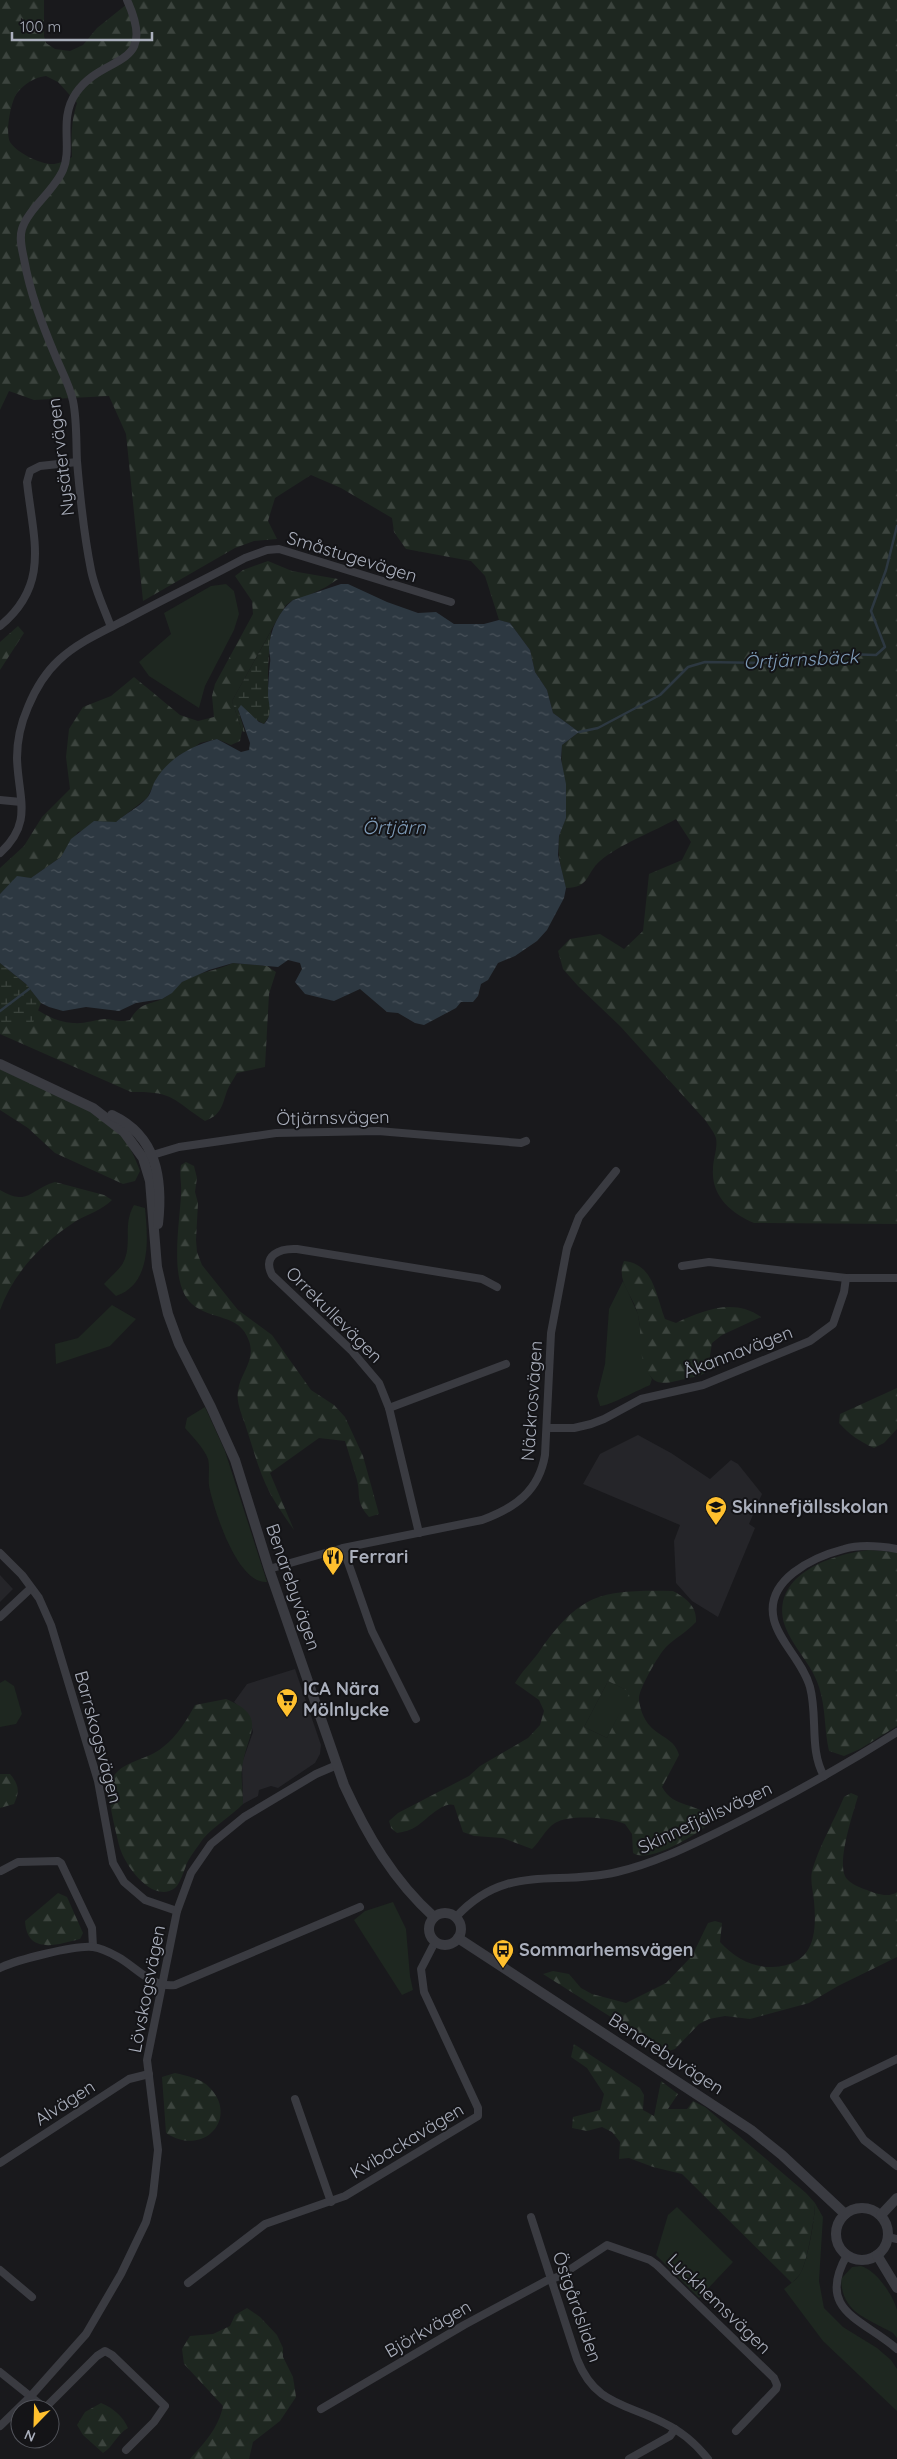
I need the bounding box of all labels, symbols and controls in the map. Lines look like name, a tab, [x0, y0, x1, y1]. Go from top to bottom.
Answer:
scale bar	[12, 10, 152, 42]
text: 100 m	[20, 17, 61, 36]
street label: Nysätervägen	[42, 397, 79, 517]
street label: Småstugevägen	[284, 526, 420, 587]
water label: Örtjärnsbäck	[743, 644, 861, 674]
water label: Örtjärn	[362, 815, 427, 839]
street label: Ötjärnsvägen	[276, 1105, 390, 1130]
street label: Orrekullevägen	[281, 1262, 387, 1368]
street label: Åkannavägen	[680, 1320, 796, 1383]
street label: Näckrosvägen	[516, 1340, 547, 1462]
school or university icon: Skinnefjällsskolan	[704, 1495, 728, 1526]
place label: Skinnefjällsskolan	[732, 1495, 888, 1518]
street label: Benarebyvägen	[261, 1520, 326, 1653]
restaurant icon: Ferrari	[321, 1545, 345, 1576]
place label: Ferrari	[349, 1545, 408, 1568]
street label: Barrskogsvägen	[70, 1668, 127, 1806]
place label: ICA Nära Mölnlycke	[303, 1677, 389, 1721]
supermarket icon: ICA Nära Mölnlycke	[275, 1687, 299, 1718]
street label: Skinnefjällsvägen	[634, 1776, 776, 1859]
street label: Lövskogsvägen	[123, 1923, 170, 2055]
bus stop icon: Sommarhemsvägen	[491, 1938, 515, 1969]
place label: Sommarhemsvägen	[519, 1938, 694, 1961]
street label: Benarebyvägen	[604, 2008, 728, 2099]
street label: Alvägen	[30, 2075, 99, 2131]
street label: Kvibackavägen	[346, 2098, 468, 2184]
street label: Östgårdsliden	[548, 2248, 607, 2365]
street label: Lyckhemsvägen	[663, 2248, 776, 2359]
street label: Björkvägen	[380, 2295, 475, 2362]
north arrow	[10, 2399, 60, 2449]
text: N	[22, 2426, 38, 2446]

